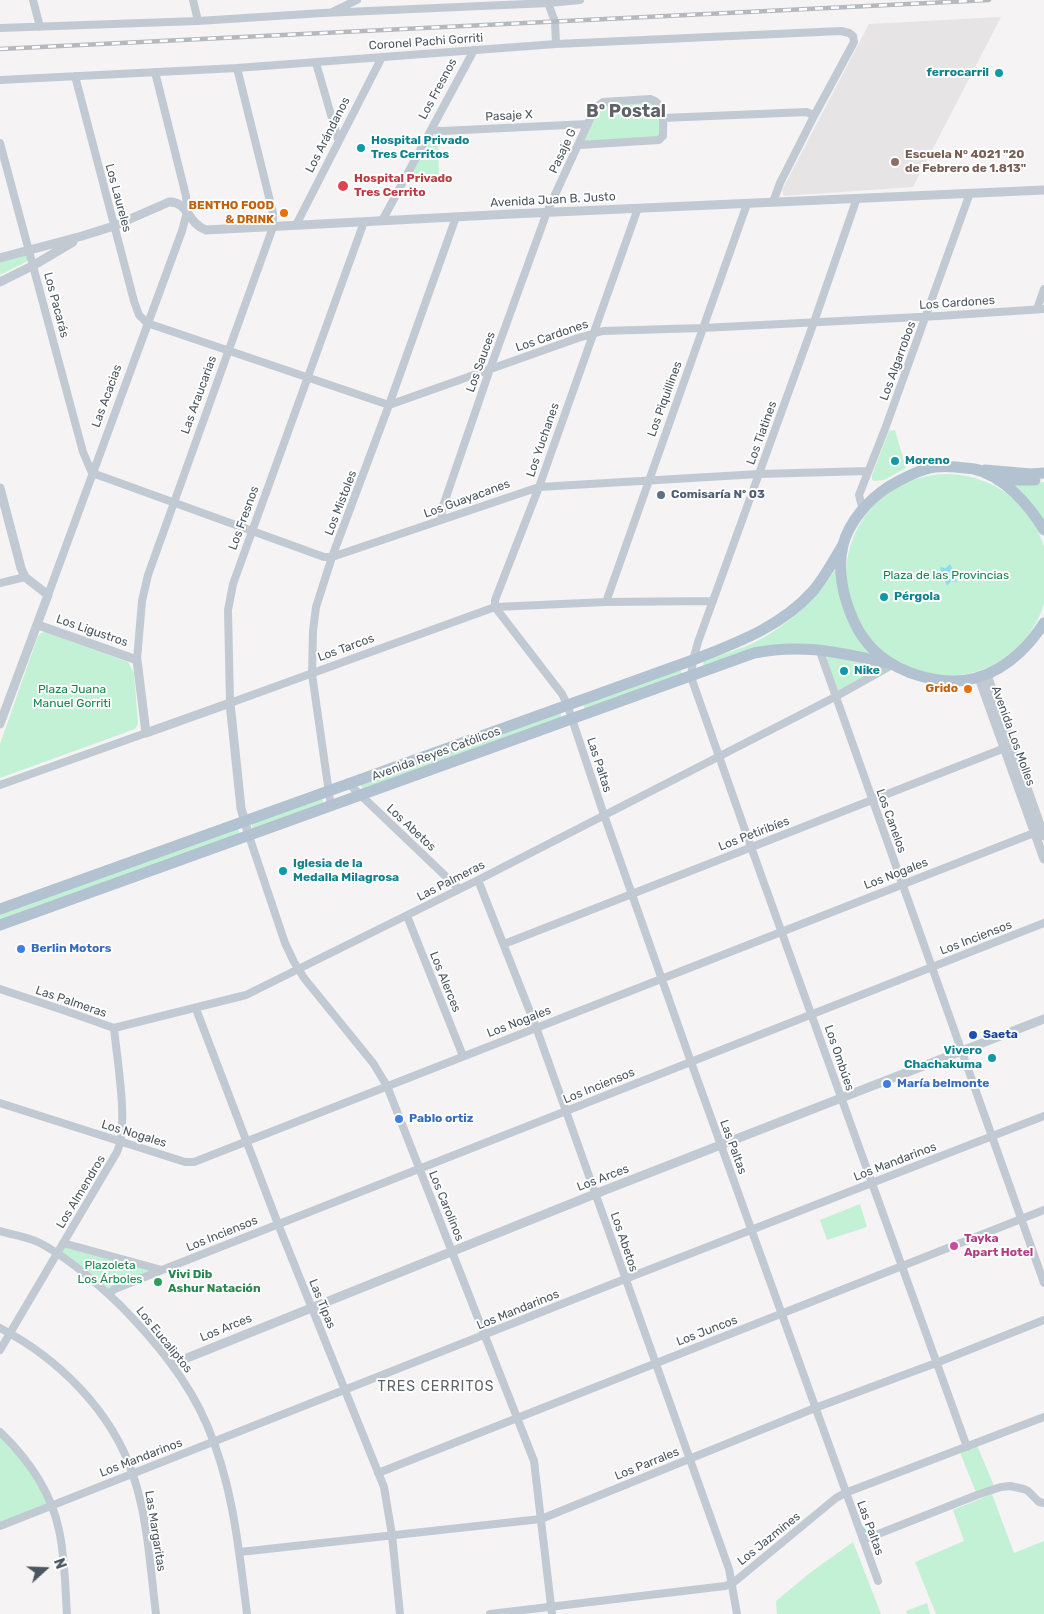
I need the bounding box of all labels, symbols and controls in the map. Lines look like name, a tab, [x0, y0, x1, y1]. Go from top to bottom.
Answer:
street label: Coronel Pachi Gorriti	[368, 31, 484, 53]
street label: Los Fresnos	[416, 56, 460, 122]
place label: ferrocarril	[927, 66, 989, 80]
marker: ferrocarril	[993, 67, 1005, 79]
street label: Los Arándanos	[303, 95, 353, 175]
district label: Bº Postal	[586, 101, 666, 123]
street label: Pasaje X	[485, 108, 533, 124]
street label: Pasaje G	[546, 126, 580, 176]
place label: Hospital Privado Tres Cerritos	[371, 134, 469, 162]
marker: Hospital Privado Tres Cerritos	[355, 142, 367, 154]
place label: Escuela N° 4021 "20 de Febrero de 1.813"	[905, 148, 1026, 176]
marker: Escuela N° 4021 "20 de Febrero de 1.813"	[889, 156, 901, 168]
street label: Los Laureles	[102, 162, 134, 234]
place label: Hospital Privado Tres Cerrito	[354, 172, 452, 200]
marker: Hospital Privado Tres Cerrito	[336, 179, 350, 193]
street label: Avenida Juan B. Justo	[490, 190, 616, 210]
place label: BENTHO FOOD & DRINK	[189, 199, 274, 227]
marker: BENTHO FOOD & DRINK	[278, 207, 290, 219]
street label: Los Pacarás	[40, 271, 72, 339]
street label: Los Cardones	[919, 293, 995, 313]
street label: Los Cardones	[514, 317, 590, 355]
street label: Los Algarrobos	[877, 319, 919, 403]
street label: Los Sauces	[463, 330, 499, 394]
street label: Las Araucarias	[178, 354, 220, 436]
street label: Los Piquillines	[645, 359, 685, 439]
street label: Las Acacias	[89, 363, 125, 429]
street label: Los Tiatines	[744, 399, 780, 467]
street label: Los Yuchanes	[524, 401, 562, 479]
place label: Moreno	[905, 454, 950, 468]
marker: Moreno	[889, 455, 901, 467]
street label: Los Mistoles	[322, 468, 360, 538]
street label: Los Guayacanes	[422, 477, 512, 521]
street label: Los Fresnos	[226, 484, 262, 552]
place label: Comisaría Nº 03	[671, 488, 765, 502]
marker: Comisaría Nº 03	[655, 489, 667, 501]
park label: Plaza de las Provincias	[883, 569, 1009, 583]
place label: Pérgola	[894, 590, 940, 604]
marker: Pérgola	[878, 591, 890, 603]
street label: Los Ligustros	[54, 612, 130, 650]
street label: Los Tarcos	[316, 631, 376, 665]
place label: Nike	[854, 664, 880, 678]
marker: Nike	[838, 665, 850, 677]
place label: Grido	[926, 682, 958, 696]
park label: Plaza Juana Manuel Gorriti	[33, 683, 111, 711]
marker: Grido	[962, 683, 974, 695]
street label: Avenida Los Molles	[988, 684, 1038, 788]
street label: Avenida Reyes Católicos	[370, 724, 502, 784]
street label: Las Paltas	[583, 736, 615, 794]
street label: Los Canelos	[873, 787, 909, 855]
street label: Los Abetos	[383, 802, 439, 854]
street label: Los Petiribíes	[716, 814, 792, 854]
street label: Los Nogales	[862, 855, 930, 893]
place label: Iglesia de la Medalla Milagrosa	[293, 857, 399, 885]
street label: Las Palmeras	[415, 858, 487, 904]
marker: Iglesia de la Medalla Milagrosa	[277, 865, 289, 877]
street label: Los Inciensos	[938, 918, 1014, 958]
place label: Berlin Motors	[31, 942, 111, 956]
marker: Berlin Motors	[15, 943, 27, 955]
street label: Los Alerces	[426, 950, 464, 1014]
street label: Las Palmeras	[34, 983, 108, 1021]
street label: Los Nogales	[485, 1003, 553, 1041]
street label: Los Ombúes	[821, 1023, 857, 1093]
place label: Saeta	[983, 1028, 1018, 1042]
marker: Saeta	[967, 1029, 979, 1041]
place label: Vivero Chachakuma	[904, 1044, 982, 1072]
marker: Vivero Chachakuma	[986, 1052, 998, 1064]
street label: Los Inciensos	[561, 1065, 637, 1107]
place label: María belmonte	[897, 1077, 989, 1091]
marker: María belmonte	[881, 1078, 893, 1090]
place label: Pablo ortiz	[409, 1112, 473, 1126]
marker: Pablo ortiz	[393, 1113, 405, 1125]
street label: Los Nogales	[100, 1117, 168, 1151]
street label: Las Paltas	[716, 1118, 750, 1176]
street label: Los Mandarinos	[852, 1140, 938, 1184]
street label: Los Almendros	[54, 1153, 108, 1231]
street label: Los Arces	[575, 1162, 631, 1194]
street label: Los Carolinos	[425, 1169, 467, 1243]
street label: Los Abetos	[607, 1210, 641, 1274]
street label: Los Inciensos	[184, 1213, 260, 1255]
place label: Tayka Apart Hotel	[964, 1232, 1033, 1260]
marker: Tayka Apart Hotel	[948, 1240, 960, 1252]
park label: Plazoleta Los Árboles	[78, 1259, 142, 1287]
place label: Vivi Dib Ashur Natación	[168, 1268, 261, 1296]
marker: Vivi Dib Ashur Natación	[152, 1276, 164, 1288]
street label: Las Tipas	[306, 1277, 338, 1331]
street label: Los Mandarinos	[475, 1287, 561, 1333]
street label: Los Eucaliptos	[133, 1304, 195, 1376]
street label: Los Arces	[198, 1311, 254, 1345]
street label: Los Juncos	[674, 1313, 740, 1349]
district label: TRES CERRITOS	[376, 1379, 496, 1395]
street label: Los Mandarinos	[98, 1436, 184, 1480]
street label: Los Parrales	[613, 1445, 681, 1483]
street label: Las Margaritas	[141, 1490, 169, 1572]
street label: Las Paltas	[853, 1499, 887, 1557]
street label: Los Jazmines	[735, 1509, 803, 1569]
north arrow	[20, 1544, 70, 1594]
text: N	[50, 1556, 69, 1571]

